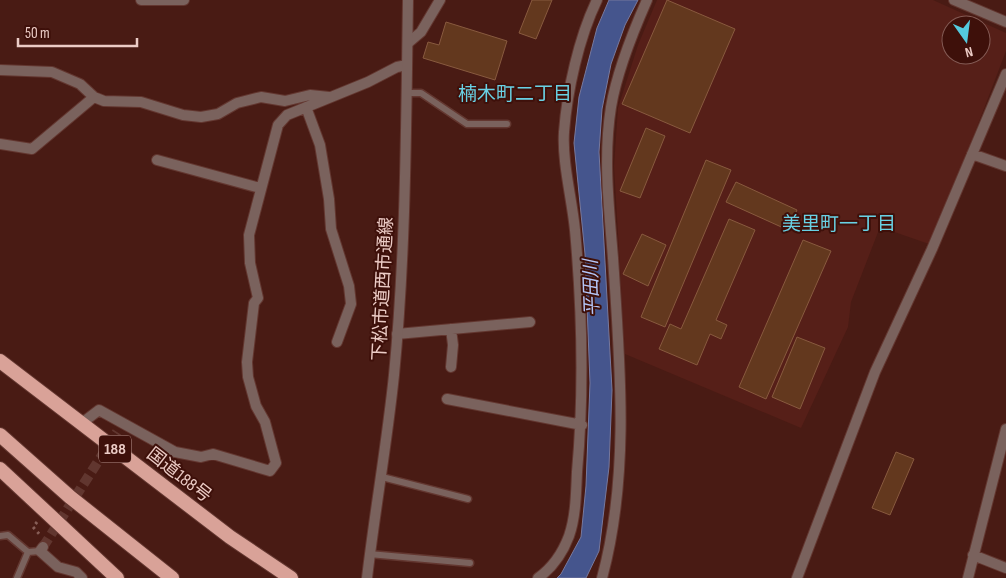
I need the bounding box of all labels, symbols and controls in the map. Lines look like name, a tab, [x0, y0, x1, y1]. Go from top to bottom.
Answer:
scale bar	[18, 15, 136, 47]
north arrow	[941, 15, 991, 65]
text: 50 m	[25, 24, 50, 43]
text: N	[963, 43, 975, 61]
district label: 楠木町二丁目	[458, 83, 572, 106]
district label: 美里町一丁目	[782, 213, 896, 236]
street label: 下松市道西市通線	[369, 217, 397, 361]
water label: 平田川	[579, 257, 604, 317]
road number: 188	[99, 436, 131, 462]
street label: 国道188号	[143, 443, 215, 507]

